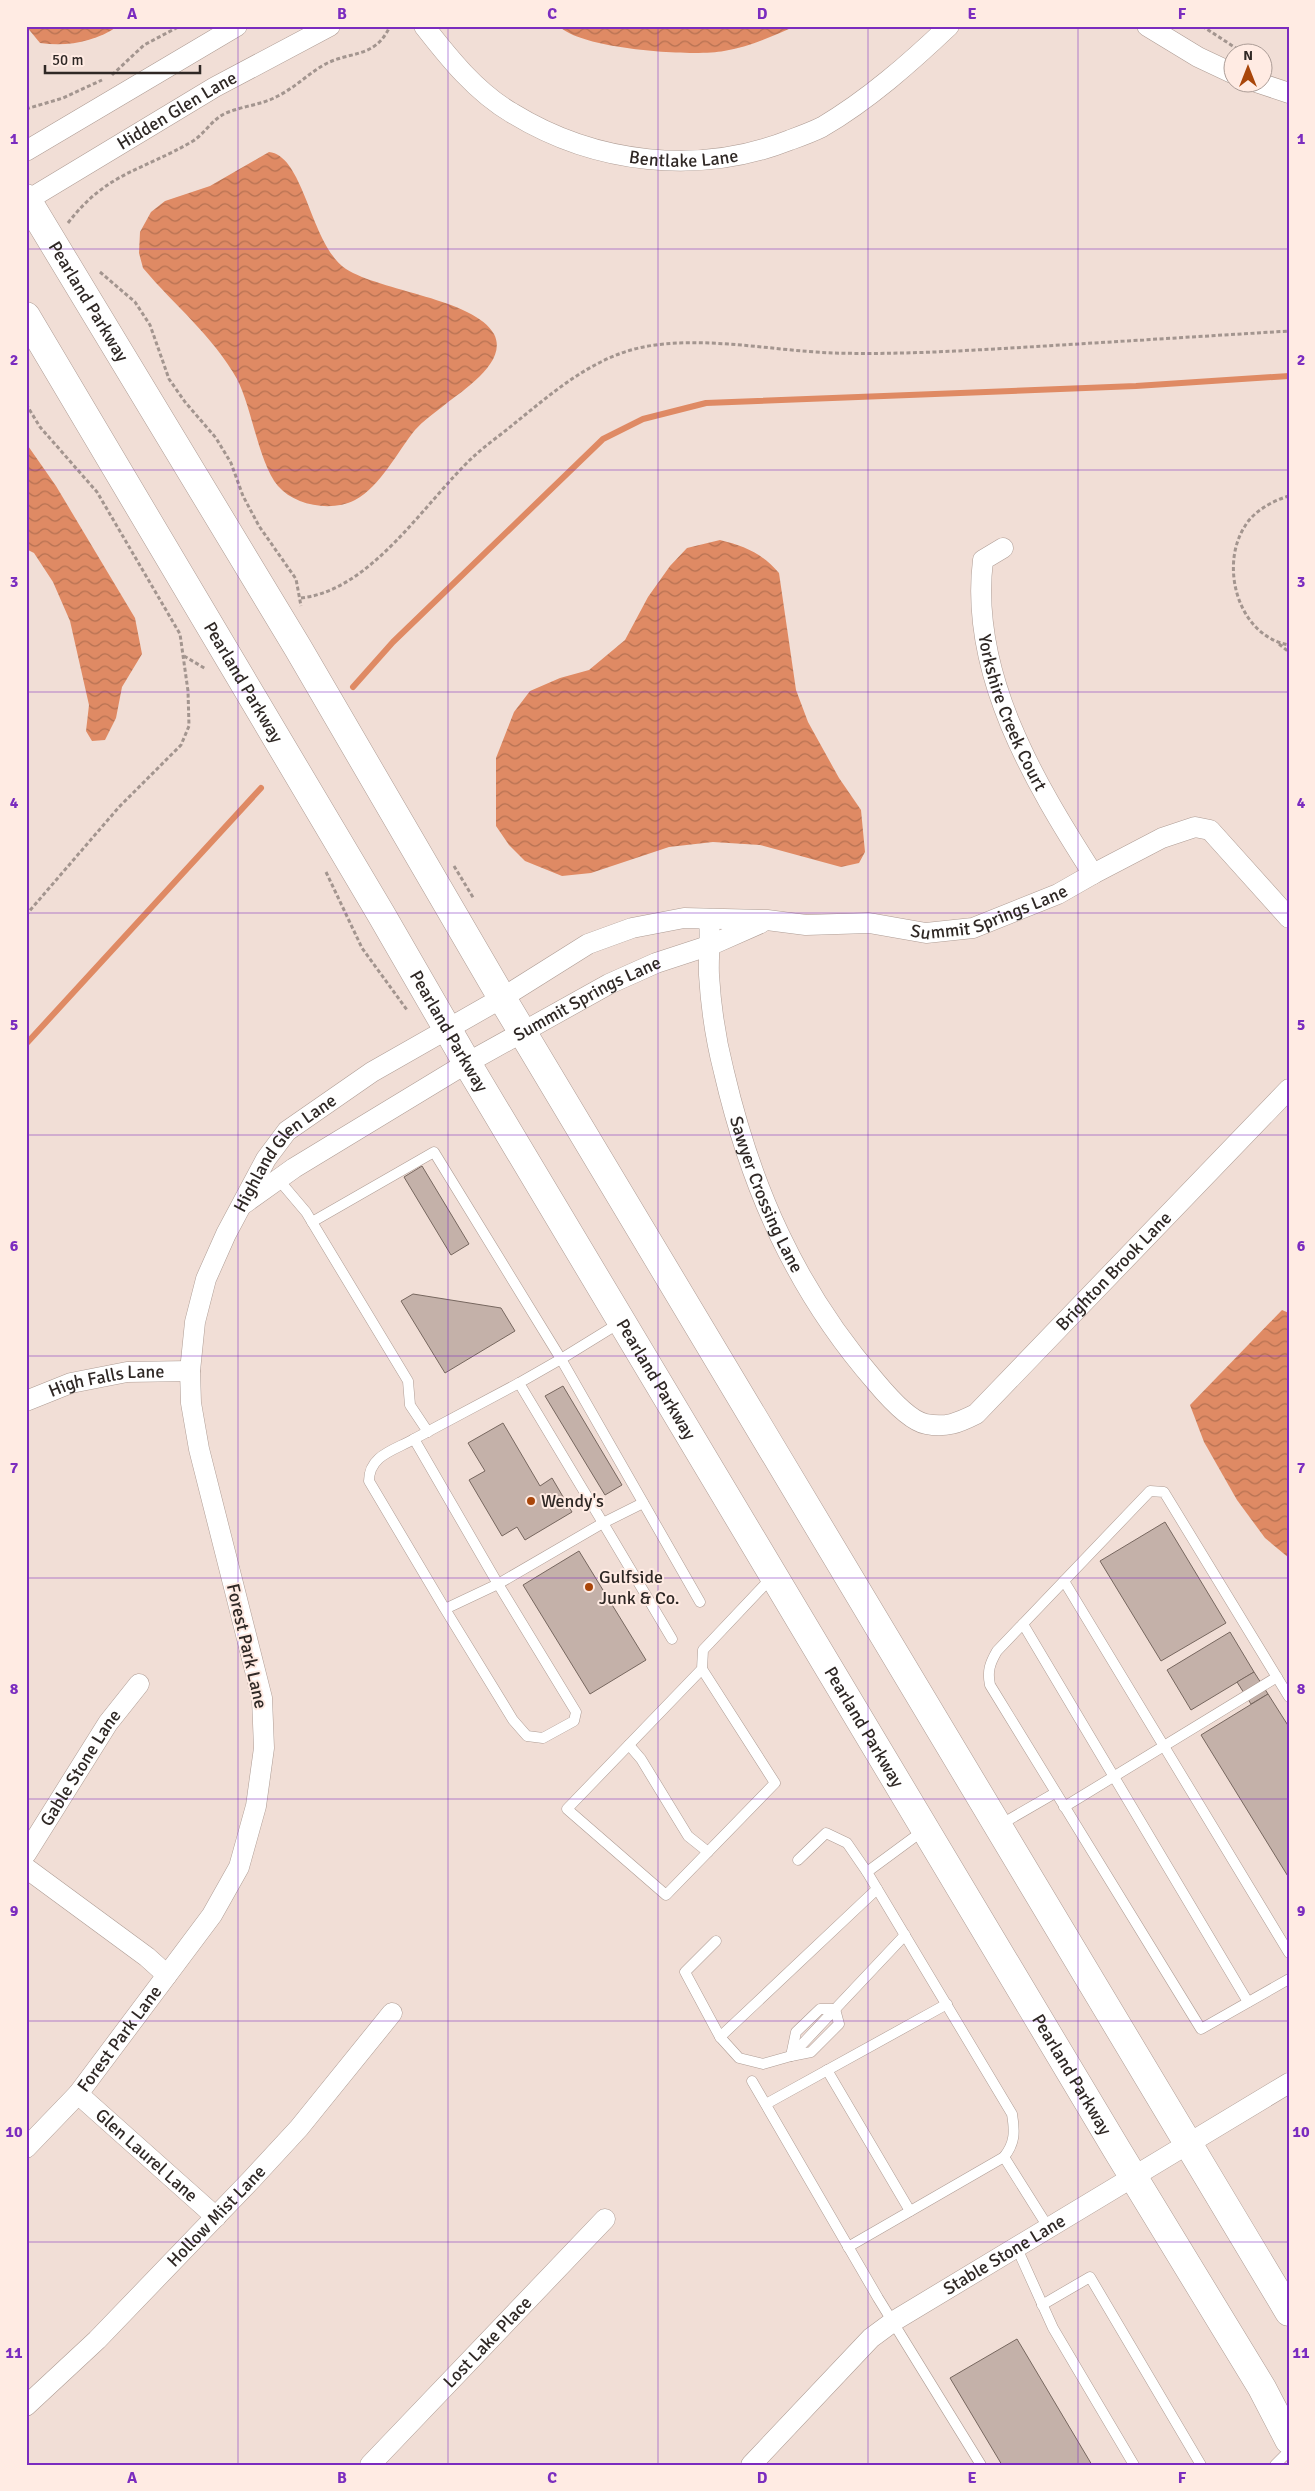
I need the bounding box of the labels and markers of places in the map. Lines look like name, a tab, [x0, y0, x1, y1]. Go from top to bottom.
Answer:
place label: Wendy's	[541, 1490, 604, 1512]
marker: Wendy's	[525, 1495, 537, 1507]
place label: Gulfside Junk & Co.	[599, 1566, 680, 1609]
marker: Gulfside Junk & Co.	[583, 1581, 595, 1593]

